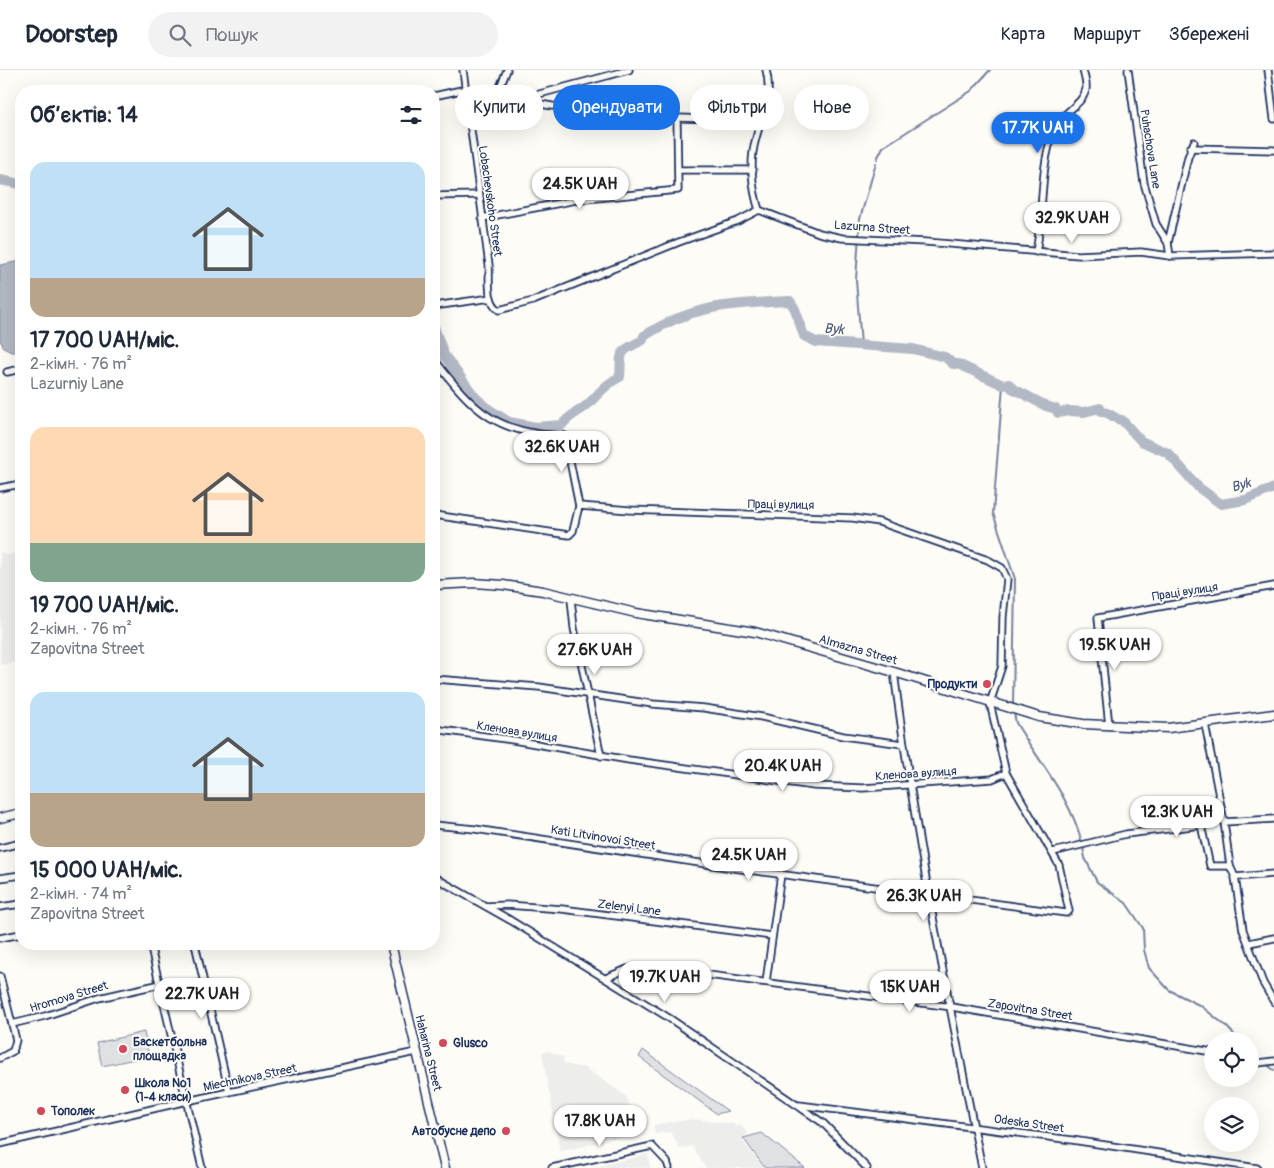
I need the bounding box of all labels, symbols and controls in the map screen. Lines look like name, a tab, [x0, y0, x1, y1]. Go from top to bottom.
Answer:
search box	[148, 12, 498, 57]
text: Doorstep	[25, 20, 118, 49]
icon: search	[166, 21, 194, 49]
text: Пошук	[206, 23, 259, 47]
text: Карта	[1001, 23, 1045, 46]
text: Маршрут	[1073, 23, 1141, 46]
text: Збережені	[1169, 23, 1249, 46]
chip: Купити	[455, 85, 543, 130]
chip: Орендувати	[553, 85, 680, 130]
chip: Фільтри	[690, 85, 784, 130]
chip: Нове	[794, 85, 869, 130]
icon: filters	[397, 101, 425, 129]
text: Об’єктів: 14	[30, 102, 138, 129]
street label: Puhachova Lane	[1136, 108, 1164, 190]
pin: 17.7K UAH	[981, 112, 1095, 154]
text: 17.7K UAH	[1003, 118, 1073, 138]
street label: Lobachevskoho Street	[475, 145, 505, 258]
pin: 24.5K UAH	[523, 168, 637, 210]
text: 24.5K UAH	[543, 174, 617, 194]
icon: home	[183, 194, 273, 284]
pin: 32.9K UAH	[1015, 202, 1129, 244]
text: 32.9K UAH	[1035, 208, 1109, 228]
street label: Lazurna Street	[833, 218, 911, 238]
water label: Byk	[824, 320, 846, 338]
text: 17 700 UAH/міс.	[30, 327, 179, 354]
text: 2-кімн. · 76 m²	[30, 354, 132, 374]
text: Lazurniy Lane	[30, 374, 124, 394]
pin: 32.6K UAH	[505, 430, 619, 473]
text: 32.6K UAH	[525, 437, 599, 457]
icon: home	[183, 459, 273, 549]
water label: Byk	[1229, 474, 1254, 496]
street label: Праці вулиця	[748, 497, 815, 513]
street label: Праці вулиця	[1151, 579, 1219, 605]
text: 19 700 UAH/міс.	[30, 592, 179, 619]
text: 2-кімн. · 76 m²	[30, 619, 132, 639]
pin: 19.5K UAH	[1058, 628, 1172, 671]
street label: Almazna Street	[817, 632, 899, 668]
pin: 27.6K UAH	[538, 634, 652, 676]
text: 19.5K UAH	[1080, 635, 1150, 655]
text: Zapovitna Street	[30, 639, 144, 659]
text: 27.6K UAH	[558, 640, 632, 660]
place label: Продукти	[928, 677, 978, 692]
marker: Продукти	[981, 678, 993, 690]
street label: Кленова вулиця	[476, 718, 559, 746]
icon: home	[183, 724, 273, 814]
pin: 20.4K UAH	[726, 750, 840, 792]
text: 20.4K UAH	[745, 756, 821, 776]
street label: Кленова вулиця	[875, 764, 958, 784]
pin: 12.3K UAH	[1120, 796, 1234, 838]
text: 12.3K UAH	[1141, 802, 1213, 822]
street label: Kati Litvinovoi Street	[550, 822, 657, 854]
pin: 24.5K UAH	[692, 838, 806, 881]
text: 24.5K UAH	[712, 845, 786, 865]
text: 15 000 UAH/міс.	[30, 857, 183, 884]
pin: 26.3K UAH	[867, 880, 981, 922]
text: 2-кімн. · 74 m²	[30, 884, 132, 904]
text: 26.3K UAH	[887, 886, 961, 906]
street label: Zelenyi Lane	[596, 897, 662, 919]
text: Zapovitna Street	[30, 904, 144, 924]
pin: 19.7K UAH	[608, 960, 722, 1003]
text: 19.7K UAH	[630, 967, 700, 987]
pin: 15K UAH	[864, 970, 956, 1013]
text: 15K UAH	[880, 977, 940, 997]
street label: Hromova Street	[28, 978, 110, 1016]
pin: 22.7K UAH	[145, 978, 259, 1020]
text: 22.7K UAH	[165, 984, 239, 1004]
street label: Zapovitna Street	[986, 996, 1074, 1024]
street label: Haharina Street	[411, 1013, 445, 1093]
map controls	[1204, 1032, 1259, 1152]
button: locate	[1204, 1032, 1259, 1087]
place label: Баскетбольна площадка	[133, 1035, 207, 1064]
place label: Glusco	[453, 1036, 488, 1051]
marker: Glusco	[437, 1037, 449, 1049]
marker: Баскетбольна площадка	[117, 1043, 129, 1055]
street label: Miechnikova Street	[202, 1061, 298, 1095]
place label: Школа №1 (1-4 класи)	[134, 1076, 192, 1105]
marker: Школа №1 (1-4 класи)	[119, 1084, 131, 1096]
button: layers	[1204, 1097, 1259, 1152]
place label: Тополек	[50, 1104, 96, 1119]
pin: 17.8K UAH	[543, 1104, 657, 1147]
marker: Тополек	[35, 1105, 47, 1117]
text: 17.8K UAH	[565, 1111, 635, 1131]
street label: Odeska Street	[993, 1112, 1065, 1136]
place label: Автобусне депо	[412, 1124, 497, 1139]
marker: Автобусне депо	[500, 1125, 512, 1137]

